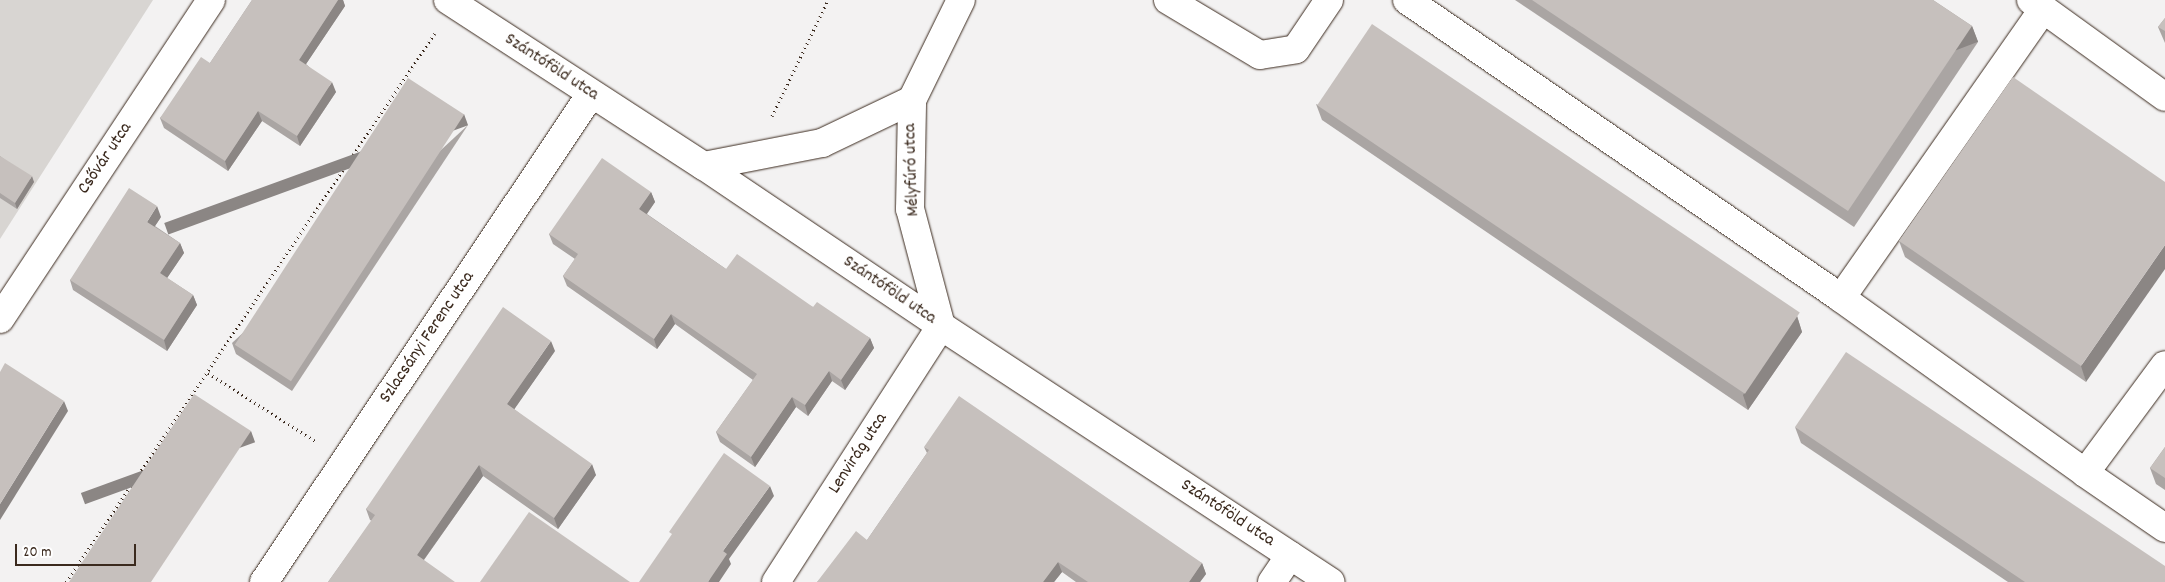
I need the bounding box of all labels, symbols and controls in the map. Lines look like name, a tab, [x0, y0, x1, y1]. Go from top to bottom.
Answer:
street label: Szántóföld utca	[500, 30, 602, 106]
street label: Csővár utca	[74, 119, 138, 199]
street label: Mélyfúró utca	[901, 123, 925, 217]
street label: Szántóföld utca	[838, 252, 940, 330]
street label: Szlacsányi Ferenc utca	[376, 268, 480, 408]
street label: Lenvirág utca	[825, 409, 893, 499]
street label: Szántóföld utca	[1176, 476, 1278, 552]
scale bar	[18, 534, 139, 566]
text: 20 m	[23, 542, 51, 564]

